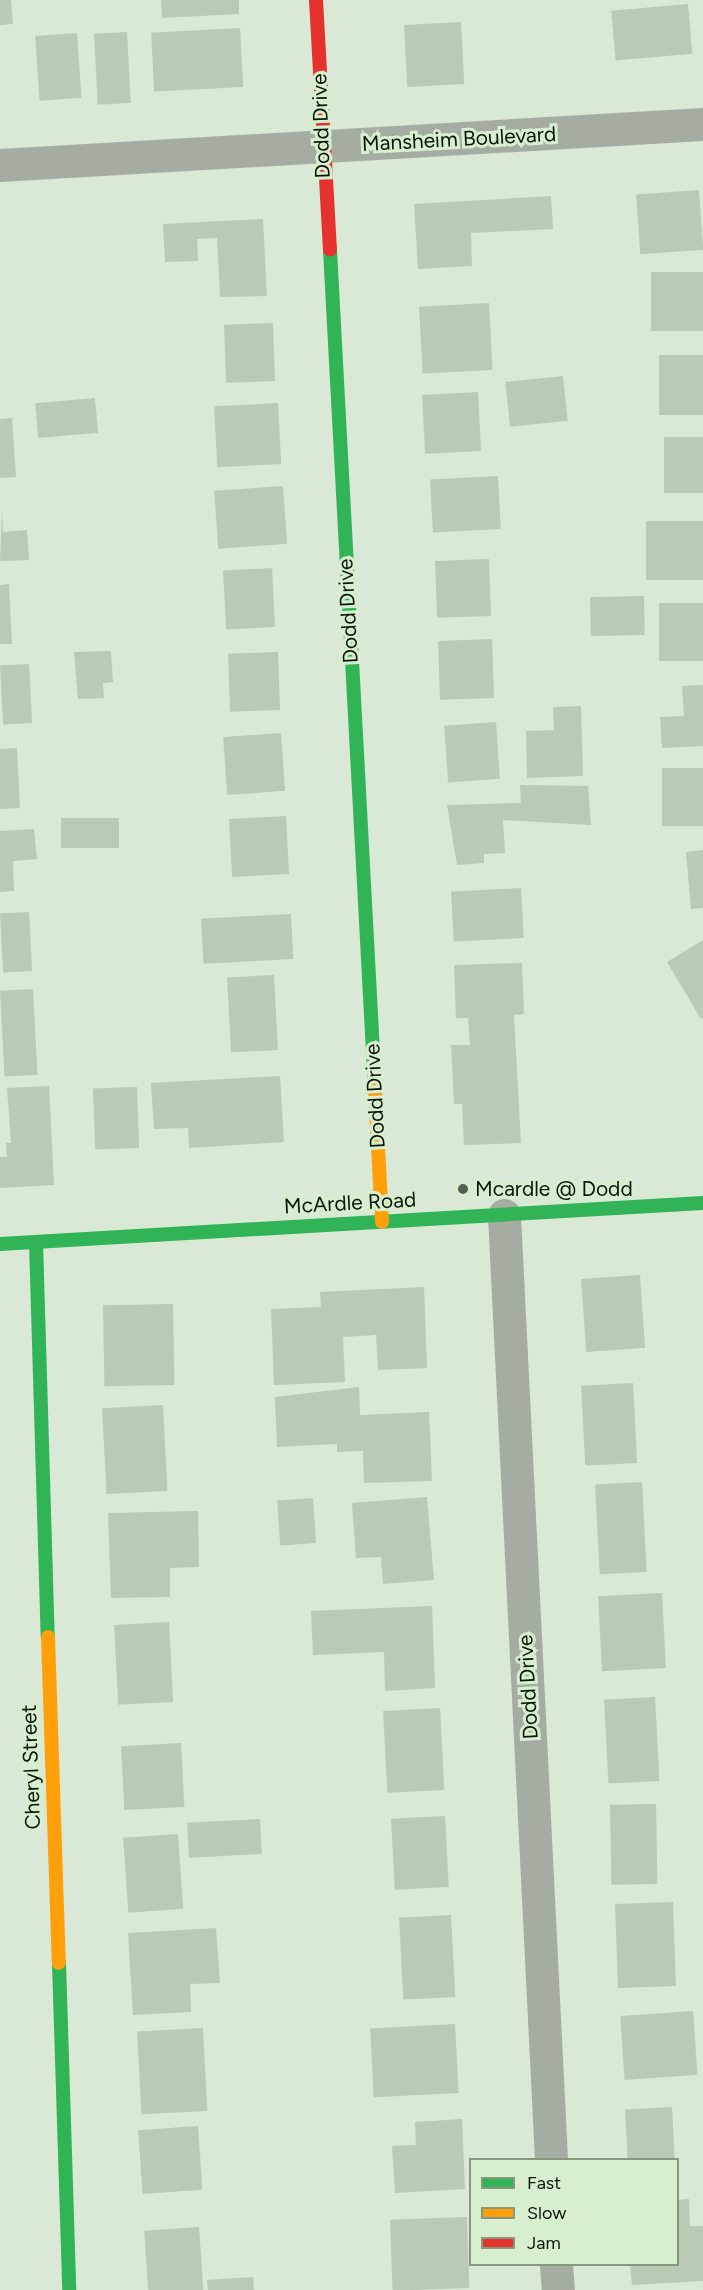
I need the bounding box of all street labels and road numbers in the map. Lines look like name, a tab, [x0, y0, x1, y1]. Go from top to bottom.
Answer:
street label: Dodd Drive	[307, 73, 335, 179]
street label: Mansheim Boulevard	[361, 121, 557, 157]
street label: Dodd Drive	[333, 558, 363, 664]
street label: Dodd Drive	[360, 1043, 390, 1149]
street label: McArdle Road	[283, 1187, 417, 1219]
street label: Dodd Drive	[513, 1634, 543, 1740]
street label: Cheryl Street	[16, 1704, 46, 1830]

